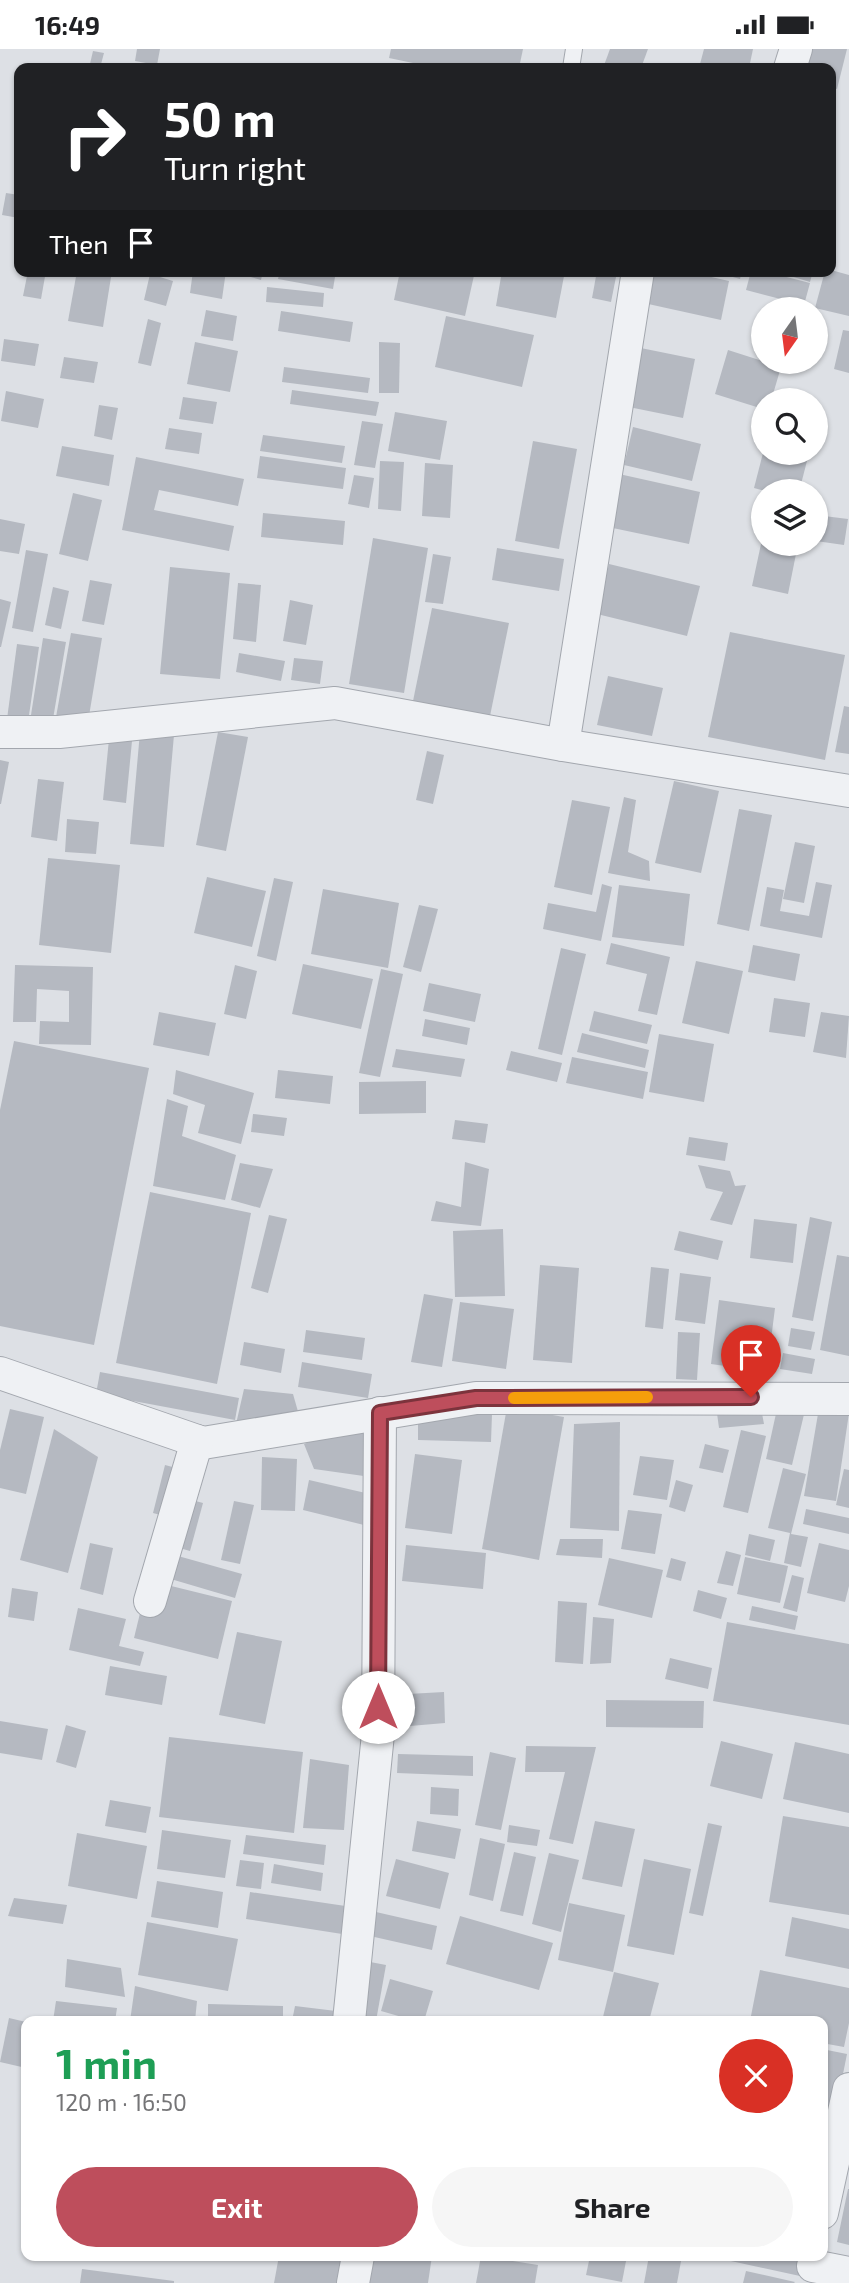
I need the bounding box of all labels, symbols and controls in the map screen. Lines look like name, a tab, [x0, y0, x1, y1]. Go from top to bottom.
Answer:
text: 16:49	[35, 9, 100, 40]
text: 50 m	[164, 88, 276, 147]
icon: right	[49, 91, 140, 182]
text: Turn right	[164, 148, 306, 186]
icon: arrive	[122, 224, 160, 262]
text: Then	[49, 228, 108, 259]
north arrow	[751, 297, 828, 375]
map controls	[751, 297, 828, 556]
button: search	[751, 388, 828, 465]
button: layers	[751, 479, 828, 556]
pin	[721, 1325, 781, 1397]
icon: arrive	[732, 1336, 770, 1374]
position arrow	[341, 1670, 415, 1744]
text: 1 min	[56, 2037, 157, 2087]
button: close	[719, 2039, 793, 2113]
text: 120 m · 16:50	[56, 2088, 187, 2116]
button: Exit	[56, 2167, 418, 2247]
button: Share	[432, 2167, 793, 2247]

